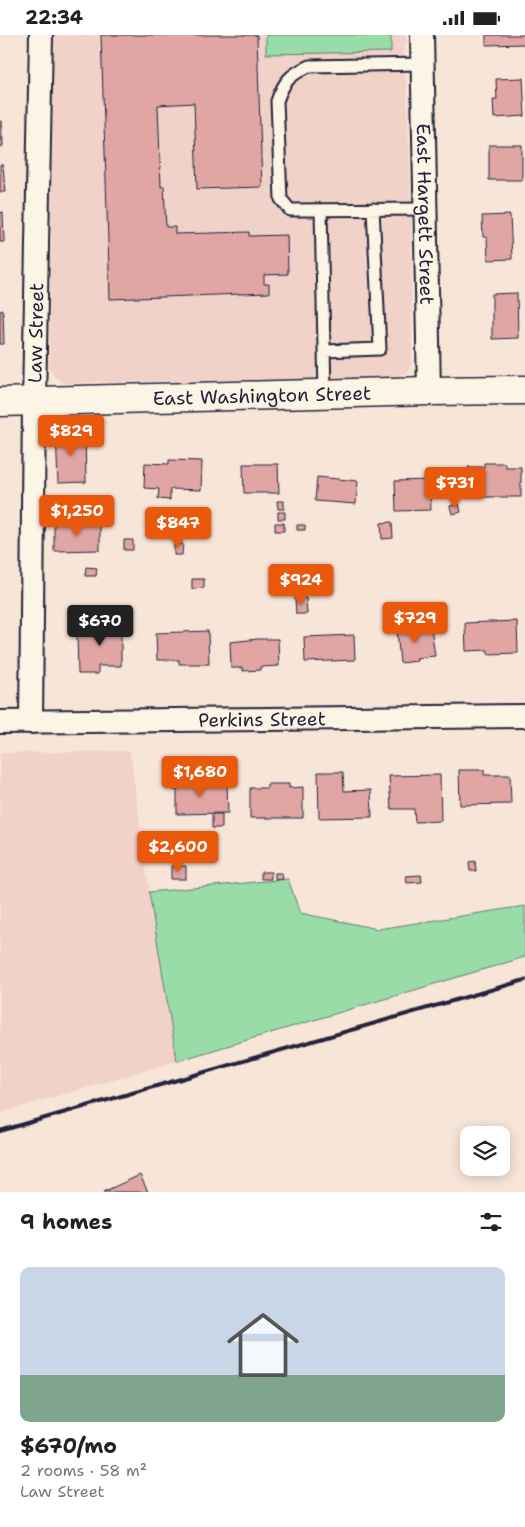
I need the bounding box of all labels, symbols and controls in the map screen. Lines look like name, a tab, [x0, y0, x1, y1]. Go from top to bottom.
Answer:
text: 22:34	[25, 5, 83, 30]
street label: East Hargett Street	[411, 123, 440, 305]
street label: Law Street	[22, 283, 49, 383]
street label: East Washington Street	[152, 380, 371, 411]
pin: $829	[41, 415, 101, 457]
text: $829	[49, 420, 93, 441]
pin: $731	[425, 467, 485, 509]
text: $731	[435, 472, 475, 493]
pin: $1,250	[36, 495, 118, 537]
text: $1,250	[50, 500, 104, 521]
pin: $847	[148, 507, 208, 549]
text: $847	[156, 512, 200, 533]
pin: $924	[271, 563, 331, 606]
text: $924	[279, 569, 323, 590]
pin: $729	[385, 601, 445, 644]
pin: $670	[70, 605, 130, 647]
text: $729	[394, 607, 436, 628]
text: $670	[78, 610, 122, 631]
street label: Perkins Street	[198, 706, 326, 732]
pin: $1,680	[159, 755, 241, 798]
text: $1,680	[173, 761, 227, 782]
pin: $2,600	[137, 831, 219, 873]
text: $2,600	[148, 836, 208, 857]
map controls	[460, 1126, 510, 1176]
button: layers	[460, 1126, 510, 1176]
text: 9 homes	[20, 1208, 112, 1236]
icon: filters	[477, 1208, 505, 1236]
icon: home	[218, 1300, 308, 1390]
text: $670/mo	[20, 1432, 117, 1460]
text: 2 rooms · 58 m²	[20, 1460, 147, 1481]
text: Law Street	[20, 1481, 105, 1502]

